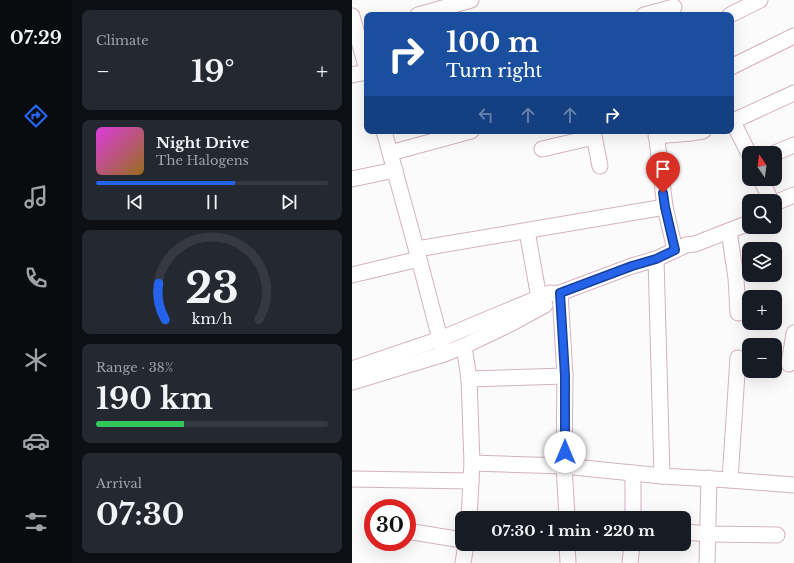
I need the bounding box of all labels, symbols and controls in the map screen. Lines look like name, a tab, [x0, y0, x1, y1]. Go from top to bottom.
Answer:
text: 100 m	[446, 25, 539, 60]
text: 07:29	[10, 27, 62, 49]
icon: right	[380, 28, 432, 80]
text: Climate	[96, 32, 149, 49]
text: 19°	[191, 53, 235, 90]
text: −	[96, 58, 110, 85]
text: +	[316, 58, 328, 85]
text: Turn right	[446, 60, 542, 82]
icon: directions	[22, 102, 50, 130]
icon: left	[475, 104, 497, 126]
icon: ahead	[517, 104, 539, 126]
icon: ahead	[559, 104, 581, 126]
icon: right	[601, 104, 623, 126]
text: Night Drive	[156, 133, 249, 152]
north arrow	[742, 146, 782, 186]
map controls	[742, 146, 782, 378]
text: The Halogens	[156, 152, 249, 169]
pin	[646, 152, 680, 193]
icon: arrive	[652, 158, 674, 180]
icon: music	[22, 183, 50, 211]
icon: previous	[124, 191, 146, 213]
icon: pause	[201, 191, 223, 213]
icon: next	[278, 191, 300, 213]
button: search	[742, 194, 782, 234]
button: layers	[742, 242, 782, 282]
text: 23	[185, 262, 239, 313]
icon: phone	[22, 264, 50, 292]
button: +	[742, 290, 782, 330]
text: km/h	[192, 309, 232, 327]
button: −	[742, 338, 782, 378]
icon: climate	[22, 346, 50, 374]
text: Range · 38%	[96, 359, 173, 376]
text: 190 km	[96, 380, 213, 417]
icon: car	[22, 427, 50, 455]
position arrow	[544, 431, 586, 473]
text: Arrival	[96, 475, 142, 492]
text: 07:30	[96, 496, 184, 533]
speed limit sign: 30	[364, 499, 416, 551]
icon: filters	[22, 508, 50, 536]
text: 07:30 · 1 min · 220 m	[491, 521, 655, 540]

